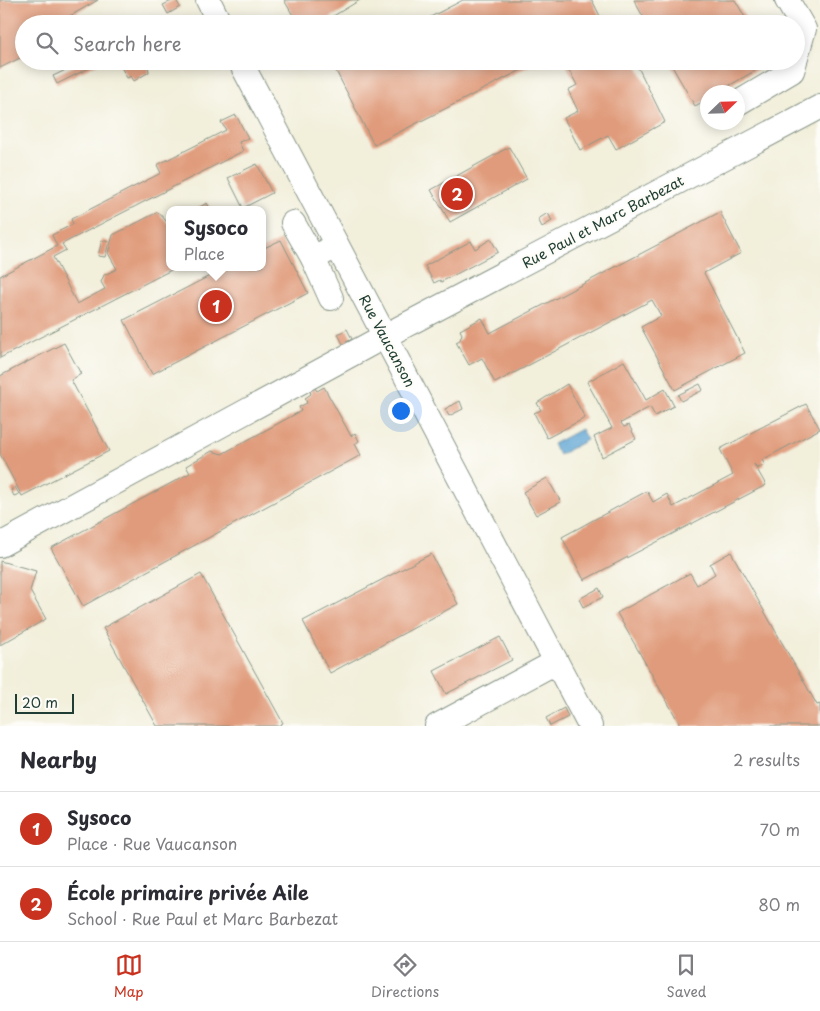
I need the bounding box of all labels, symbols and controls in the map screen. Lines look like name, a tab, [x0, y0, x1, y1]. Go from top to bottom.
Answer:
search box	[15, 15, 805, 70]
icon: search	[33, 29, 61, 57]
text: Search here	[73, 29, 182, 57]
north arrow	[700, 85, 745, 130]
street label: Rue Paul et Marc Barbezat	[518, 170, 688, 273]
pin: 2	[441, 175, 473, 213]
popup	[166, 206, 266, 271]
text: Sysoco	[184, 213, 248, 241]
text: Place	[184, 241, 225, 265]
pin: 1	[200, 287, 232, 325]
street label: Rue Vaucanson	[354, 291, 421, 391]
your location	[388, 398, 414, 424]
scale bar	[15, 691, 74, 714]
text: 20 m	[22, 692, 58, 713]
text: Nearby	[20, 743, 97, 775]
text: 2 results	[733, 747, 800, 771]
text: Sysoco	[67, 803, 131, 831]
text: 1	[32, 817, 40, 841]
text: 70 m	[760, 817, 800, 841]
text: Place · Rue Vaucanson	[67, 831, 237, 855]
text: École primaire privée Aile	[67, 878, 309, 906]
text: 2	[30, 892, 42, 916]
text: 80 m	[758, 892, 800, 916]
text: School · Rue Paul et Marc Barbezat	[67, 906, 338, 930]
tab: Map	[114, 951, 144, 1002]
tab: Directions	[371, 951, 439, 1002]
tab: Saved	[667, 951, 706, 1002]

